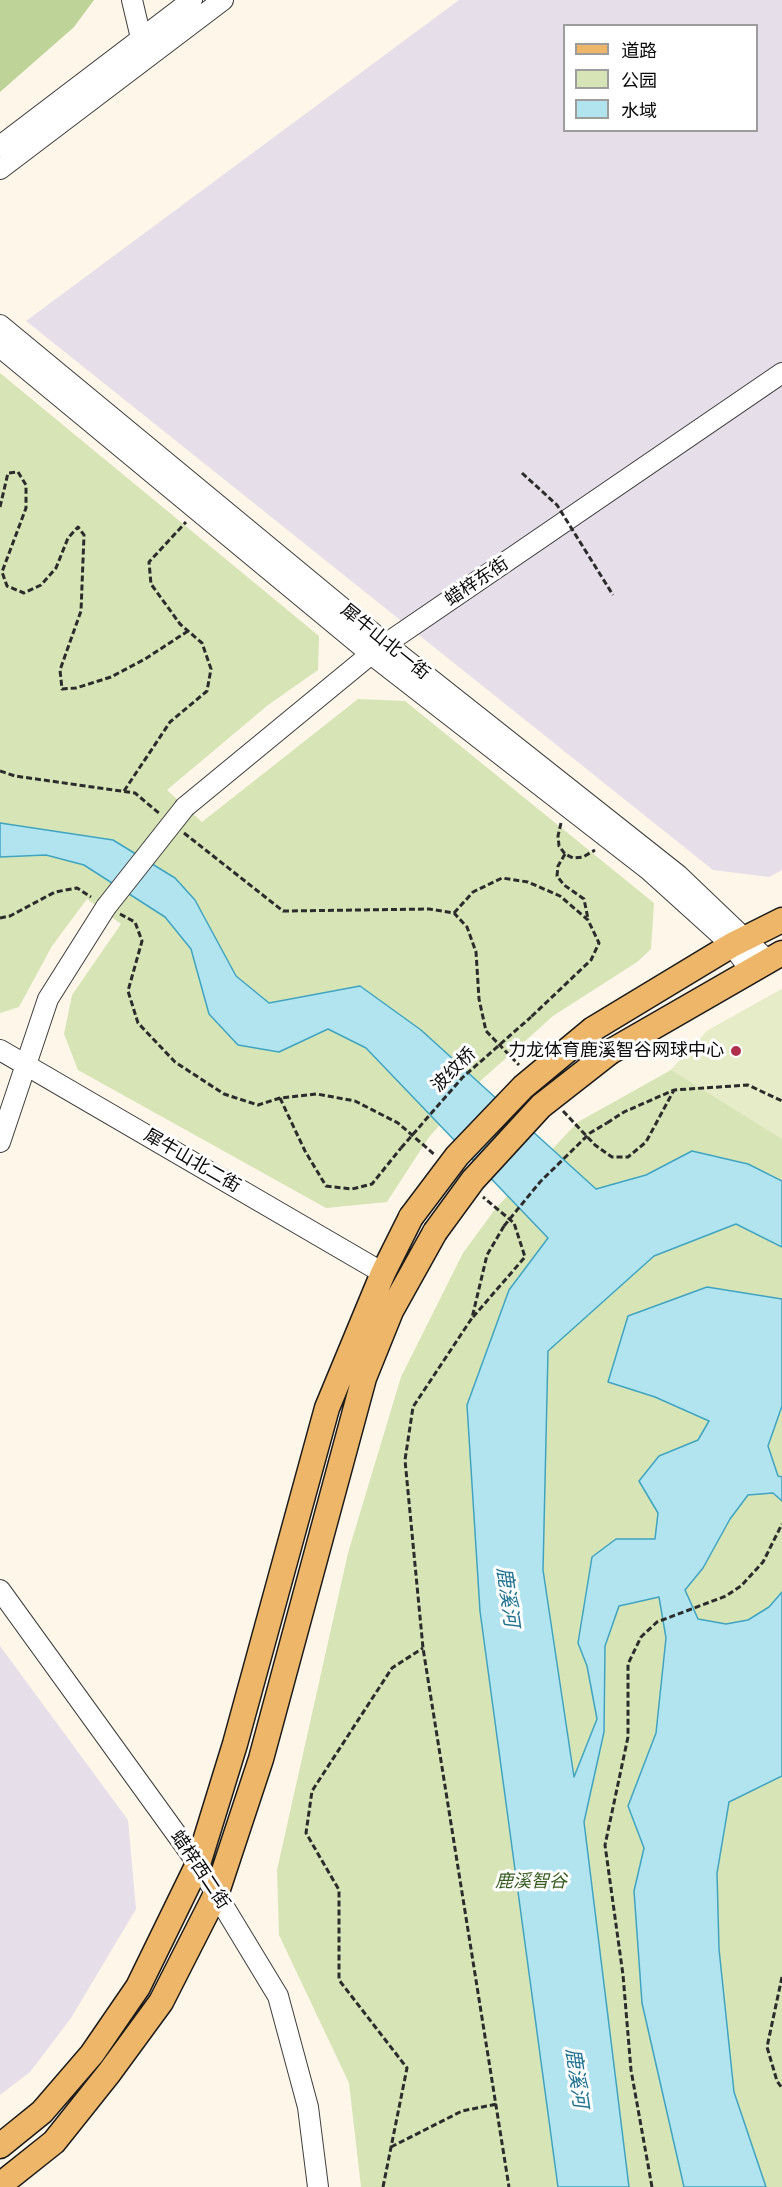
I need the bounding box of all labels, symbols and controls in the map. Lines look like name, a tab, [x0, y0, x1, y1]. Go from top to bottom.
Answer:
legend	[563, 24, 758, 132]
text: 道路	[621, 38, 657, 62]
text: 公园	[621, 68, 657, 92]
text: 水域	[621, 98, 657, 122]
street label: 蜡梓东街	[441, 553, 513, 611]
street label: 犀牛山北一街	[336, 600, 434, 684]
place label: 力龙体育鹿溪智谷网球中心	[508, 1040, 724, 1062]
street label: 波纹桥	[427, 1043, 481, 1097]
marker: 力龙体育鹿溪智谷网球中心	[729, 1044, 743, 1058]
street label: 犀牛山北二街	[140, 1125, 244, 1197]
water label: 鹿溪河	[491, 1566, 523, 1628]
street label: 蜡梓西二街	[166, 1827, 234, 1913]
park label: 鹿溪智谷	[495, 1871, 567, 1893]
water label: 鹿溪河	[560, 2047, 592, 2109]

